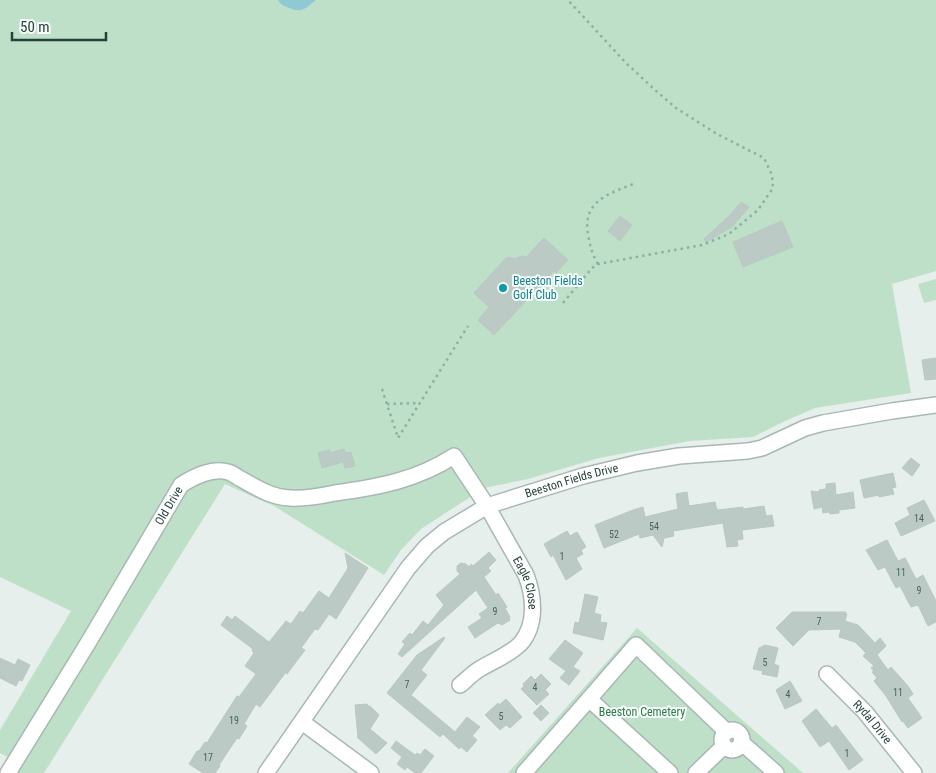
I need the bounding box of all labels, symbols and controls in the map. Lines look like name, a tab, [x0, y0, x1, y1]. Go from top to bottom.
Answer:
scale bar	[12, 10, 106, 42]
text: 50 m	[20, 18, 50, 36]
place label: Beeston Fields Golf Club	[513, 274, 583, 302]
marker: Beeston Fields Golf Club	[497, 282, 509, 294]
street label: Beeston Fields Drive	[523, 461, 620, 501]
street label: Old Drive	[152, 483, 186, 528]
house number: 14	[914, 513, 924, 524]
house number: 54	[649, 521, 659, 532]
house number: 52	[609, 529, 619, 540]
house number: 1	[560, 551, 564, 562]
street label: Eagle Close	[510, 554, 540, 610]
house number: 11	[896, 567, 906, 578]
house number: 9	[917, 585, 922, 596]
house number: 9	[493, 606, 498, 617]
house number: 7	[817, 616, 822, 627]
house number: 5	[763, 657, 768, 668]
house number: 7	[405, 679, 410, 690]
house number: 4	[533, 682, 538, 693]
house number: 11	[893, 687, 903, 698]
house number: 4	[786, 689, 791, 700]
street label: Rydal Drive	[850, 697, 895, 747]
park label: Beeston Cemetery	[599, 705, 685, 719]
house number: 5	[499, 711, 504, 722]
house number: 19	[229, 715, 239, 726]
house number: 1	[845, 748, 849, 759]
house number: 17	[203, 752, 213, 763]

